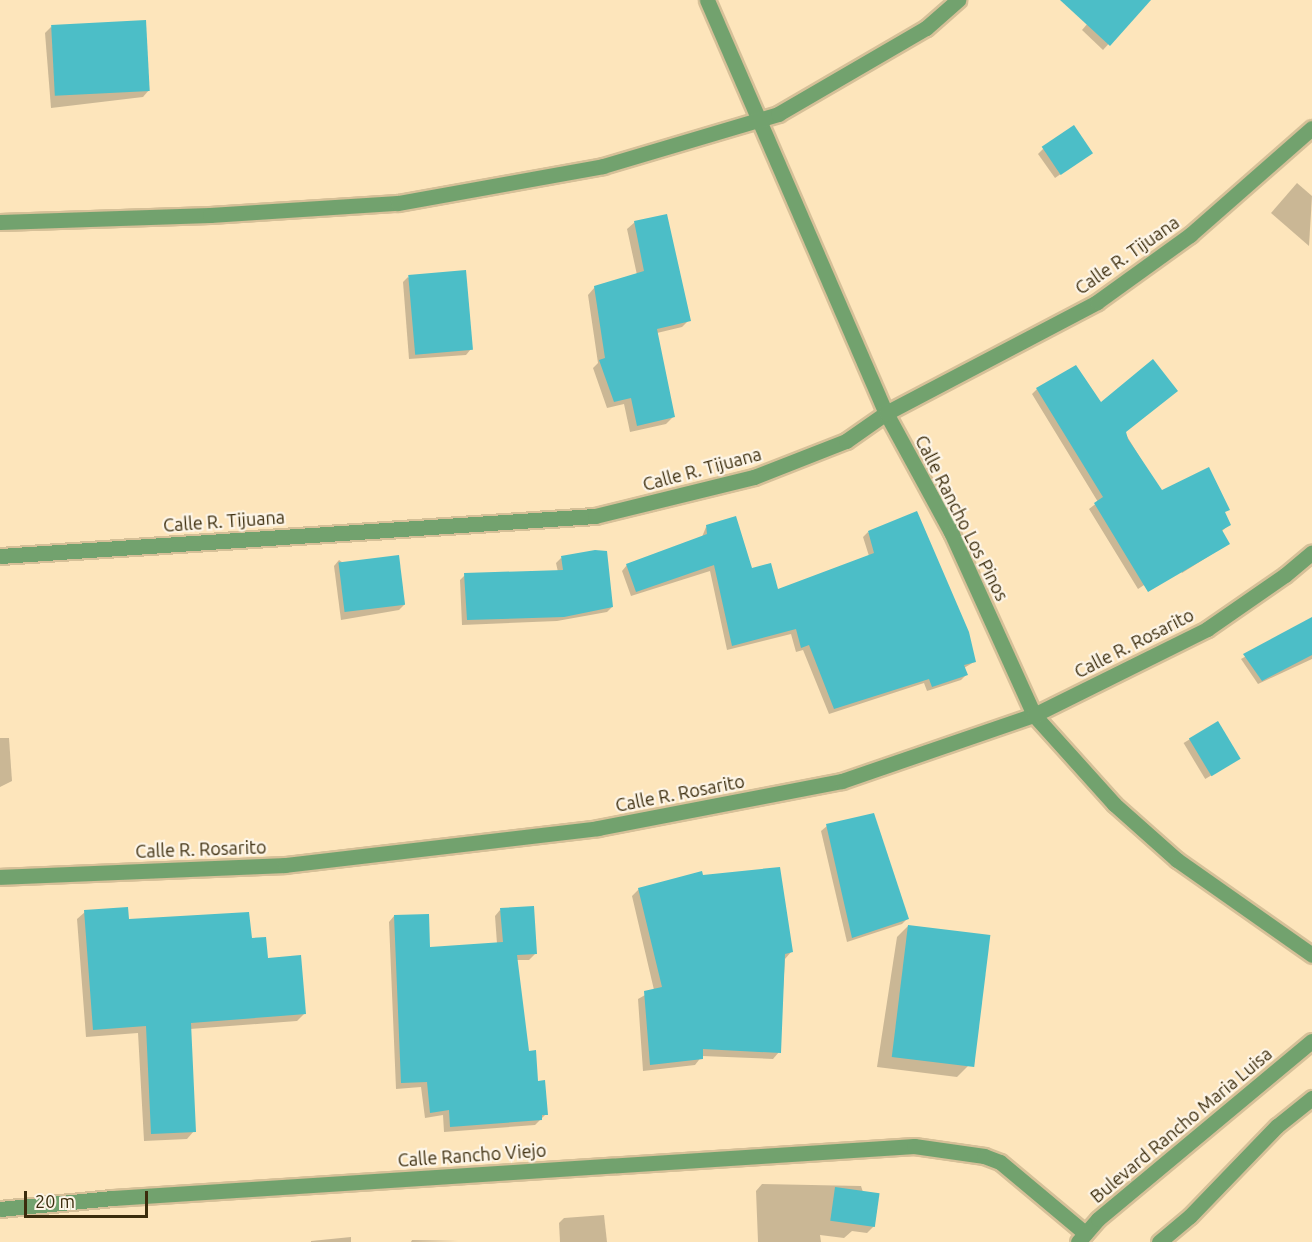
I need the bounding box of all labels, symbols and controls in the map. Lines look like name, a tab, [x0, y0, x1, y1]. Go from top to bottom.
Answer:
street label: Calle R. Tijuana	[1071, 211, 1183, 299]
street label: Calle Rancho Los Pinos	[911, 431, 1013, 605]
street label: Calle R. Tijuana	[640, 443, 764, 495]
street label: Calle R. Tijuana	[162, 506, 286, 536]
street label: Calle R. Rosarito	[1071, 604, 1197, 682]
street label: Calle R. Rosarito	[613, 770, 747, 816]
street label: Calle R. Rosarito	[135, 836, 267, 862]
street label: Bulevard Rancho Maria Luisa	[1086, 1043, 1276, 1207]
street label: Calle Rancho Viejo	[397, 1139, 547, 1171]
scale bar	[27, 1179, 152, 1217]
text: 20 m	[35, 1191, 75, 1211]

